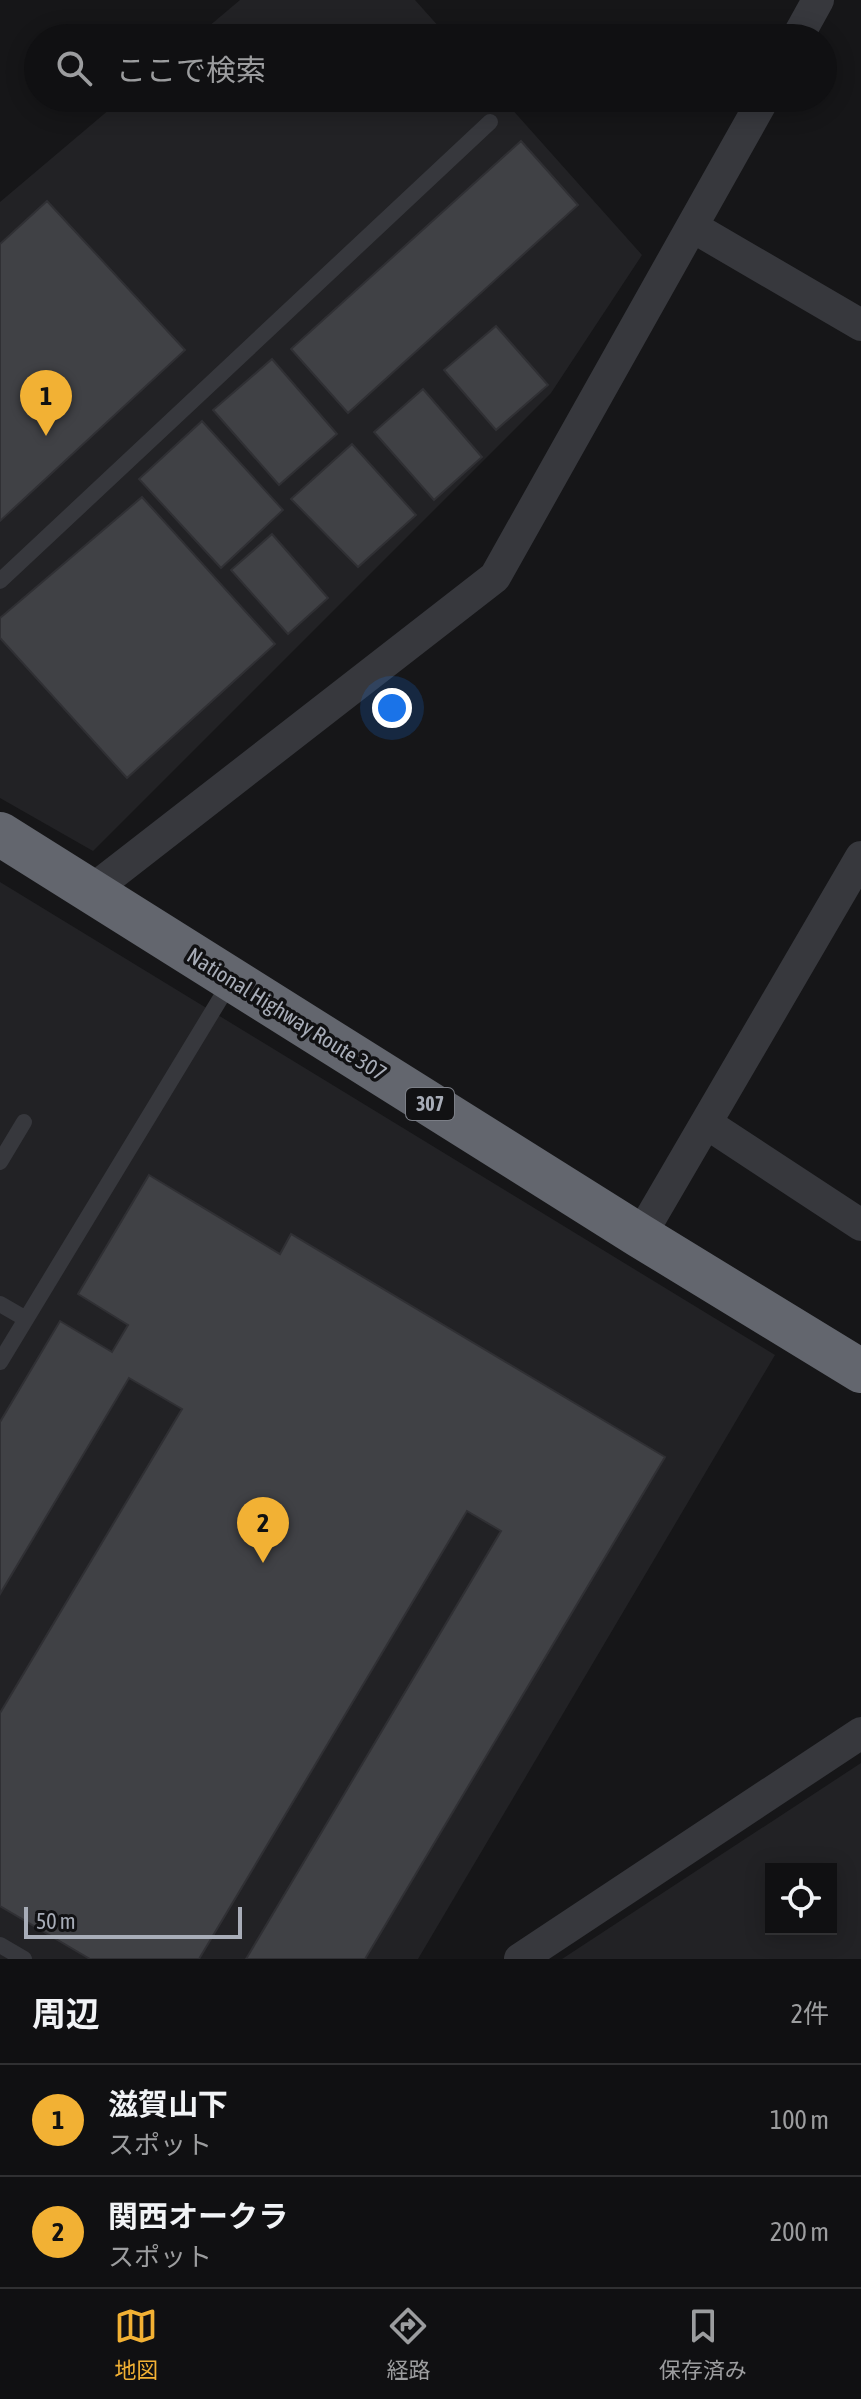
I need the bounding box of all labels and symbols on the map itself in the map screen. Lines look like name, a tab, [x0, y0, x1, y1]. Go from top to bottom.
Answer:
pin: 1	[20, 370, 72, 436]
your location	[372, 688, 412, 728]
street label: National Highway Route 307	[183, 942, 391, 1086]
road number: 307	[406, 1088, 454, 1120]
pin: 2	[237, 1497, 289, 1563]
scale bar	[24, 1903, 242, 1939]

